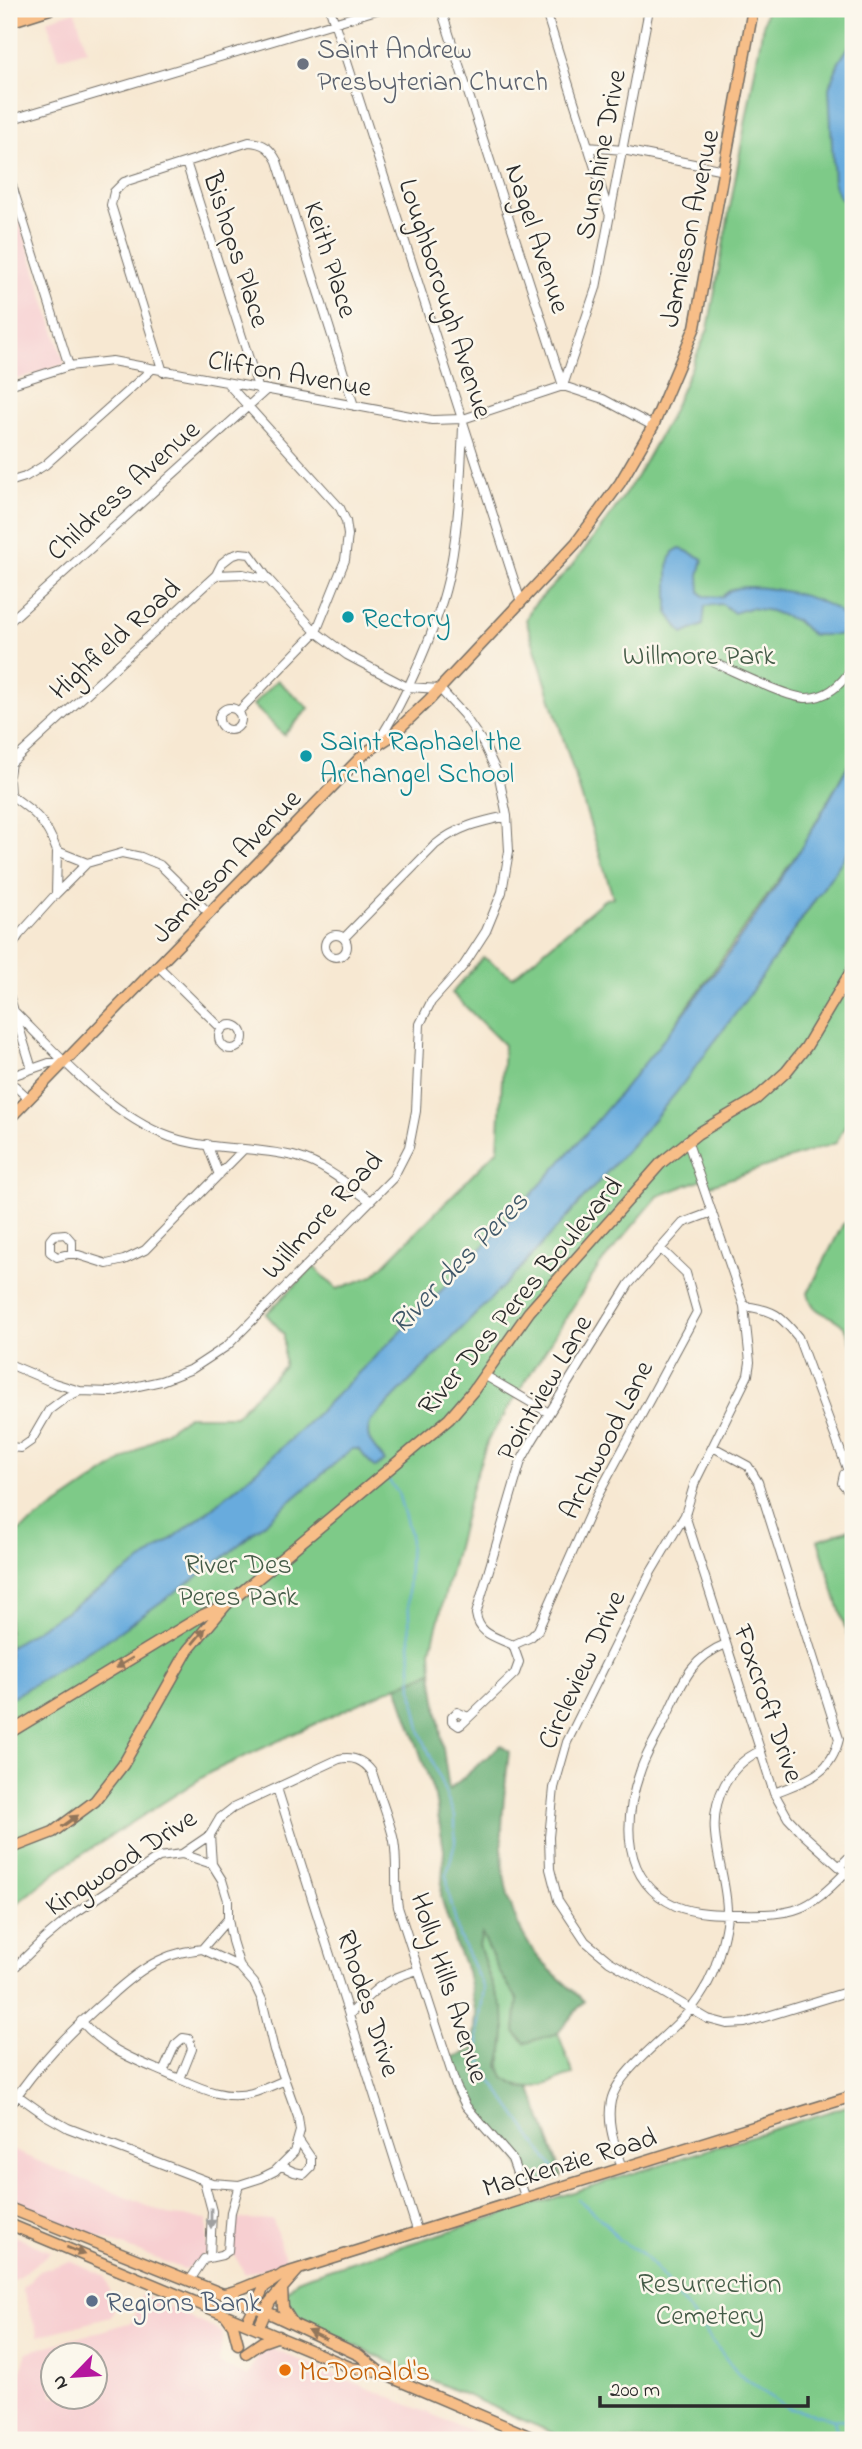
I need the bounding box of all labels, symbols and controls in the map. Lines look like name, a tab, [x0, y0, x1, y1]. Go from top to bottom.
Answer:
place label: Saint Andrew Presbyterian Church	[317, 31, 548, 104]
marker: Saint Andrew Presbyterian Church	[295, 56, 311, 72]
street label: Sunshine Drive	[566, 66, 639, 243]
street label: Jamieson Avenue	[650, 126, 733, 332]
street label: Nagel Avenue	[492, 159, 579, 319]
street label: Bishops Place	[190, 166, 279, 334]
street label: Loughborough Avenue	[386, 174, 502, 425]
street label: Keith Place	[291, 197, 367, 324]
street label: Clifton Avenue	[204, 341, 375, 410]
street label: Childress Avenue	[38, 411, 211, 572]
street label: Highfield Road	[41, 570, 192, 711]
place label: Rectory	[362, 600, 451, 641]
marker: Rectory	[340, 609, 356, 625]
park label: Willmore Park	[623, 637, 776, 678]
place label: Saint Raphael the Archangel School	[320, 723, 522, 796]
marker: Saint Raphael the Archangel School	[298, 748, 314, 764]
street label: Jamieson Avenue	[143, 780, 313, 954]
street label: Willmore Road	[253, 1143, 394, 1290]
street label: River Des Peres Boulevard	[409, 1168, 634, 1426]
water label: River des Peres	[380, 1182, 541, 1346]
street label: Pointview Lane	[488, 1308, 605, 1470]
street label: Archwood Lane	[550, 1354, 666, 1527]
park label: River Des Peres Park	[178, 1546, 299, 1619]
street label: Circleview Drive	[528, 1584, 638, 1757]
street label: Foxcroft Drive	[720, 1619, 813, 1789]
one-way arrow	[192, 1627, 207, 1645]
one-way arrow	[115, 1657, 134, 1669]
street label: Kingwood Drive	[38, 1799, 206, 1928]
one-way arrow	[61, 1814, 79, 1828]
street label: Holly Hills Avenue	[398, 1888, 498, 2089]
street label: Rhodes Drive	[324, 1926, 410, 2083]
street label: Mackenzie Road	[478, 2118, 663, 2210]
one-way arrow	[205, 2208, 217, 2230]
one-way arrow	[65, 2245, 86, 2256]
park label: Resurrection Cemetery	[638, 2265, 782, 2338]
place label: Regions Bank	[106, 2284, 262, 2325]
marker: Regions Bank	[84, 2293, 100, 2309]
one-way arrow	[306, 2329, 327, 2340]
north arrow	[38, 2340, 108, 2410]
place label: McDonald's	[299, 2353, 430, 2394]
marker: McDonald's	[277, 2362, 293, 2378]
scale bar	[600, 2365, 808, 2409]
text: N	[46, 2370, 76, 2394]
text: 200 m	[610, 2376, 660, 2406]

